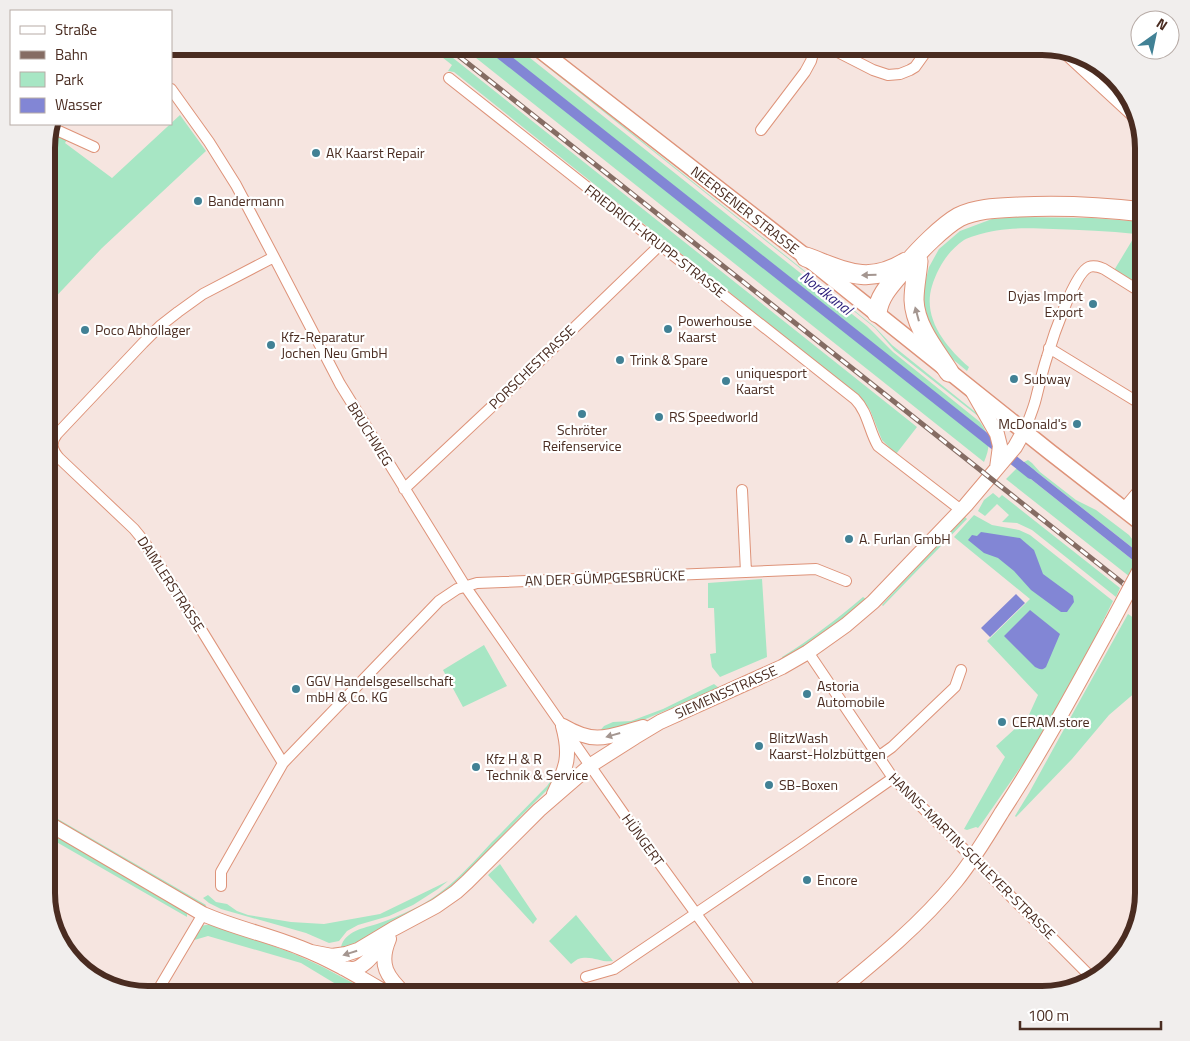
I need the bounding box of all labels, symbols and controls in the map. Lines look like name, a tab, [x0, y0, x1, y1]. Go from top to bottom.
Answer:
legend	[10, 10, 172, 125]
north arrow	[1130, 10, 1180, 60]
text: N	[1153, 12, 1172, 35]
text: Straße	[55, 18, 97, 41]
text: Bahn	[55, 43, 88, 66]
text: Park	[55, 68, 84, 91]
text: Wasser	[55, 93, 102, 116]
place label: AK Kaarst Repair	[326, 142, 425, 163]
marker: AK Kaarst Repair	[310, 147, 322, 159]
street label: NEERSENER STRASSE	[687, 161, 804, 259]
street label: FRIEDRICH-KRUPP-STRASSE	[580, 179, 731, 303]
place label: Bandermann	[208, 190, 284, 211]
marker: Bandermann	[192, 195, 204, 207]
water label: Nordkanal	[795, 265, 859, 322]
one-way arrow	[860, 271, 876, 279]
place label: Dyjas Import Export	[1008, 285, 1083, 322]
marker: Dyjas Import Export	[1087, 298, 1099, 310]
one-way arrow	[913, 307, 921, 322]
place label: Powerhouse Kaarst	[678, 310, 752, 347]
place label: Poco Abhollager	[95, 319, 190, 340]
street label: PORSCHESTRASSE	[484, 320, 580, 414]
marker: Powerhouse Kaarst	[662, 323, 674, 335]
marker: Poco Abhollager	[79, 324, 91, 336]
place label: Kfz-Reparatur Jochen Neu GmbH	[281, 326, 388, 363]
marker: Kfz-Reparatur Jochen Neu GmbH	[265, 339, 277, 351]
place label: Trink & Spare	[630, 349, 708, 370]
marker: Trink & Spare	[614, 354, 626, 366]
place label: uniquesport Kaarst	[736, 362, 807, 399]
place label: Subway	[1024, 368, 1071, 389]
marker: Subway	[1008, 373, 1020, 385]
marker: uniquesport Kaarst	[720, 375, 732, 387]
street label: BRUCHWEG	[342, 398, 398, 470]
place label: RS Speedworld	[669, 406, 758, 427]
marker: Schröter Reifenservice	[576, 408, 588, 420]
marker: RS Speedworld	[653, 411, 665, 423]
place label: McDonald's	[998, 413, 1067, 434]
marker: McDonald's	[1071, 418, 1083, 430]
place label: Schröter Reifenservice	[542, 419, 622, 456]
place label: A. Furlan GmbH	[859, 528, 951, 549]
street label: DAIMLERSTRASSE	[133, 532, 210, 636]
marker: A. Furlan GmbH	[843, 533, 855, 545]
street label: AN DER GÜMPGESBRÜCKE	[524, 564, 686, 591]
street label: SIEMENSSTRASSE	[671, 659, 781, 724]
place label: GGV Handelsgesellschaft mbH & Co. KG	[306, 670, 454, 707]
place label: Astoria Automobile	[817, 675, 885, 712]
marker: GGV Handelsgesellschaft mbH & Co. KG	[290, 683, 302, 695]
marker: Astoria Automobile	[801, 688, 813, 700]
place label: CERAM.store	[1012, 711, 1090, 732]
marker: CERAM.store	[996, 716, 1008, 728]
place label: BlitzWash Kaarst-Holzbüttgen	[769, 727, 886, 764]
one-way arrow	[606, 731, 621, 739]
marker: BlitzWash Kaarst-Holzbüttgen	[753, 740, 765, 752]
place label: Kfz H & R Technik & Service	[486, 748, 588, 785]
marker: Kfz H & R Technik & Service	[470, 761, 482, 773]
street label: HANNS-MARTIN-SCHLEYER-STRASSE	[884, 768, 1061, 944]
place label: SB-Boxen	[779, 774, 838, 795]
marker: SB-Boxen	[763, 779, 775, 791]
street label: HÜNGERT	[617, 809, 670, 871]
place label: Encore	[817, 869, 857, 890]
marker: Encore	[801, 874, 813, 886]
one-way arrow	[343, 949, 358, 957]
scale bar	[1020, 998, 1161, 1030]
text: 100 m	[1028, 1004, 1069, 1027]

